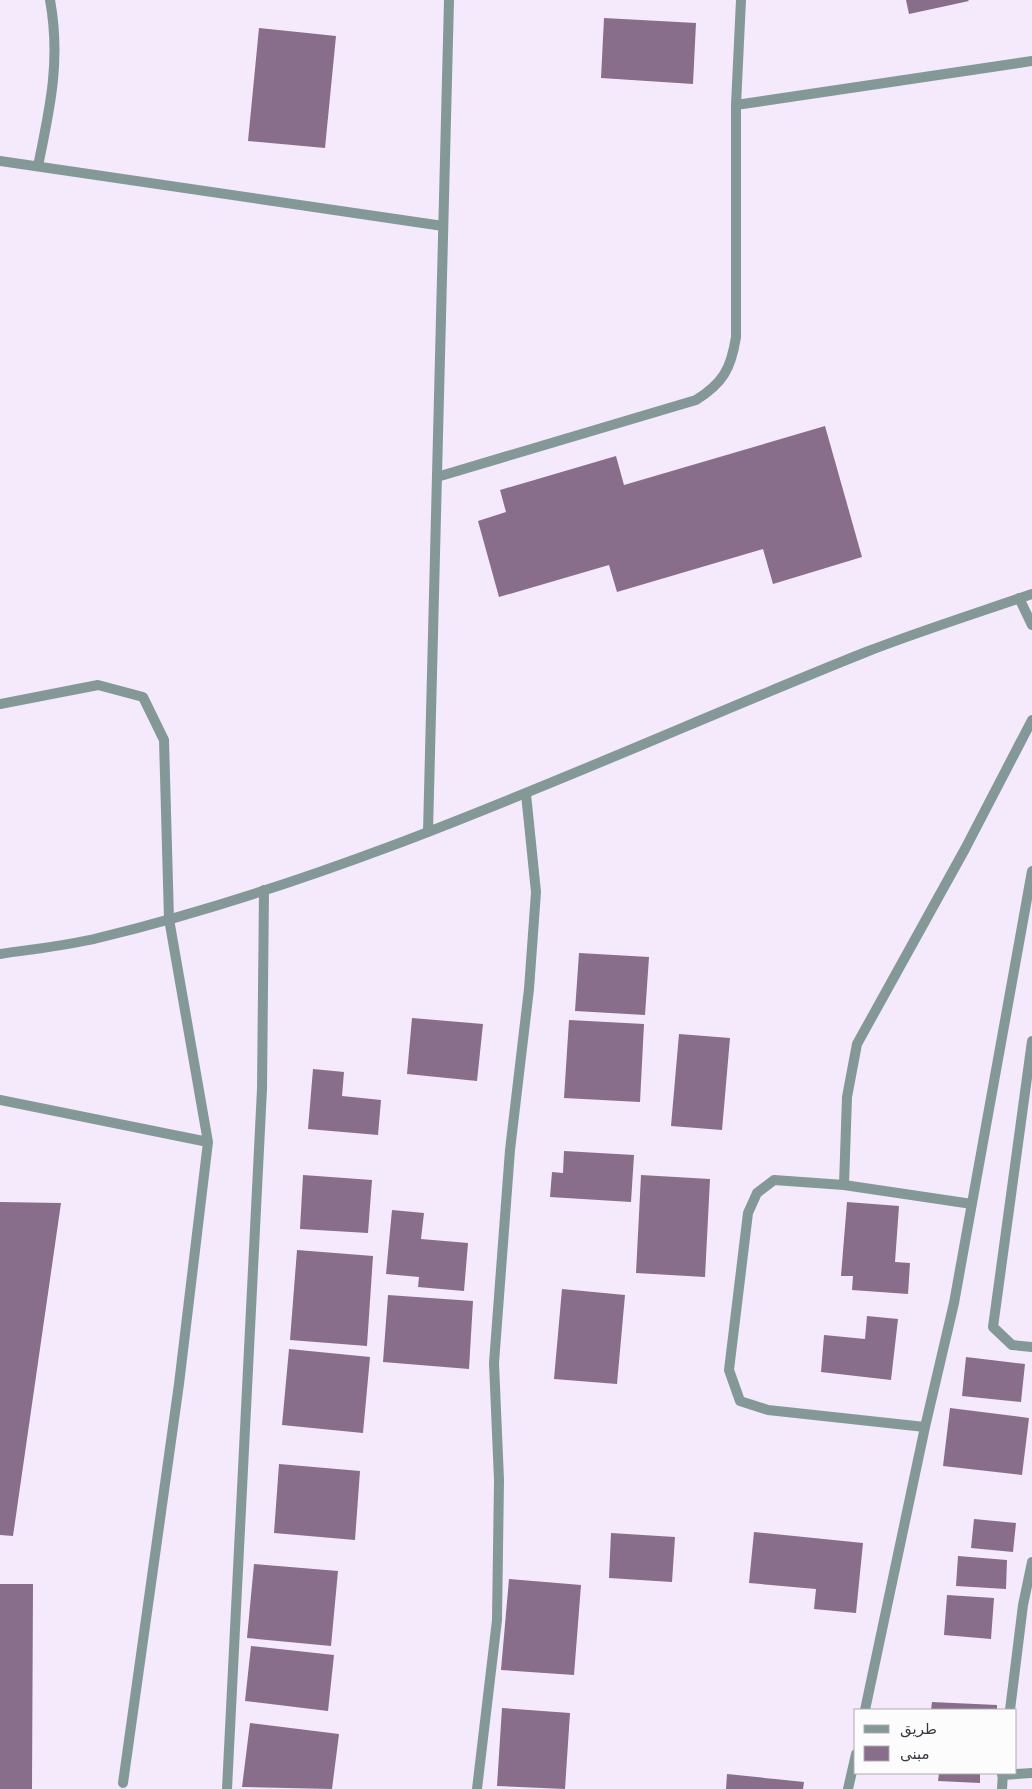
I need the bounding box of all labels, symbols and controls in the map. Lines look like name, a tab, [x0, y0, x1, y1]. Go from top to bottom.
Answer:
legend	[854, 1709, 1017, 1774]
text: طريق	[900, 1720, 937, 1738]
text: مبنى	[900, 1745, 930, 1763]

